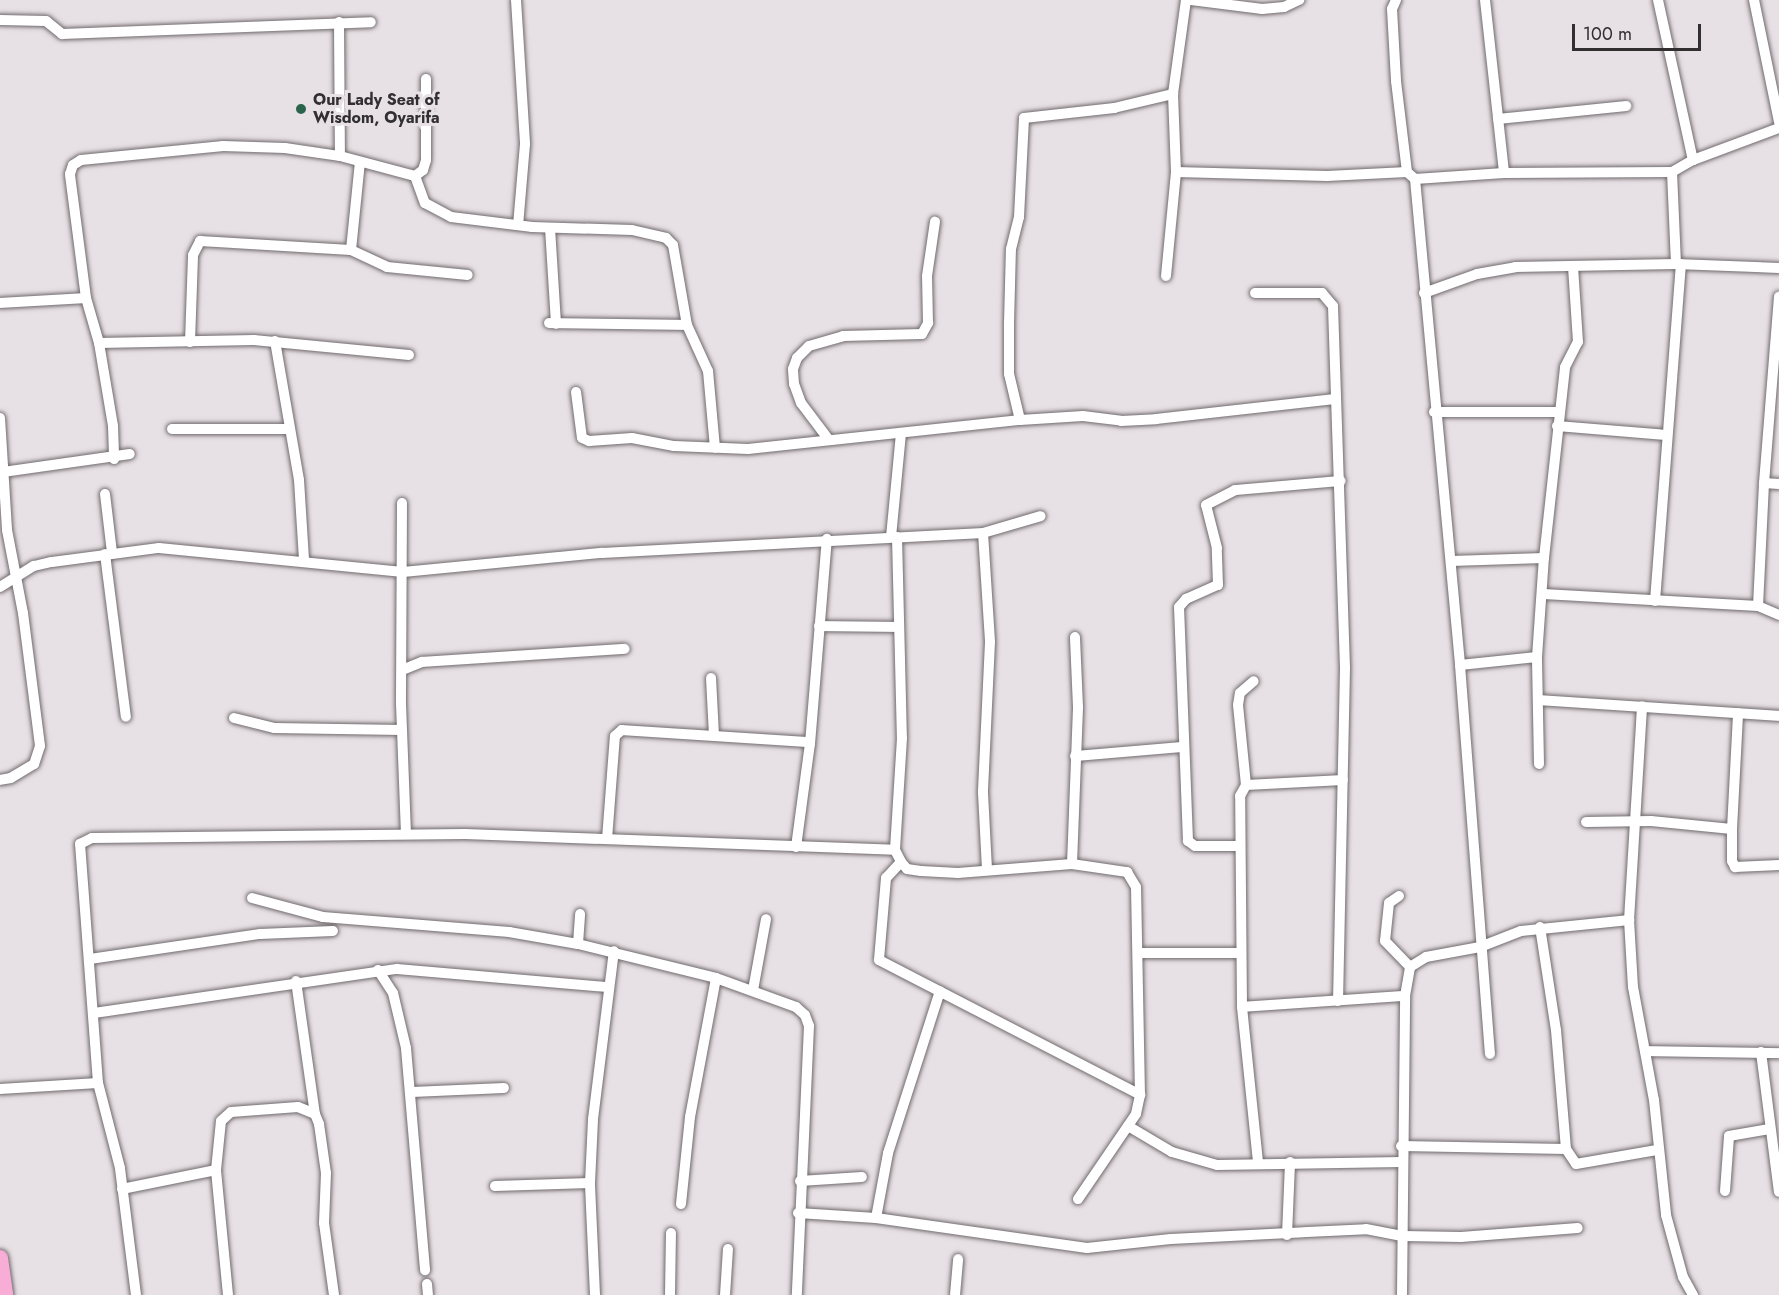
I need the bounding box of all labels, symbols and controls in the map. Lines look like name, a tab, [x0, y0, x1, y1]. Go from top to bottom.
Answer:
scale bar	[1575, 12, 1704, 50]
text: 100 m	[1583, 21, 1632, 47]
place label: Our Lady Seat of Wisdom, Oyarifa	[313, 90, 440, 128]
marker: Our Lady Seat of Wisdom, Oyarifa	[294, 102, 308, 116]

